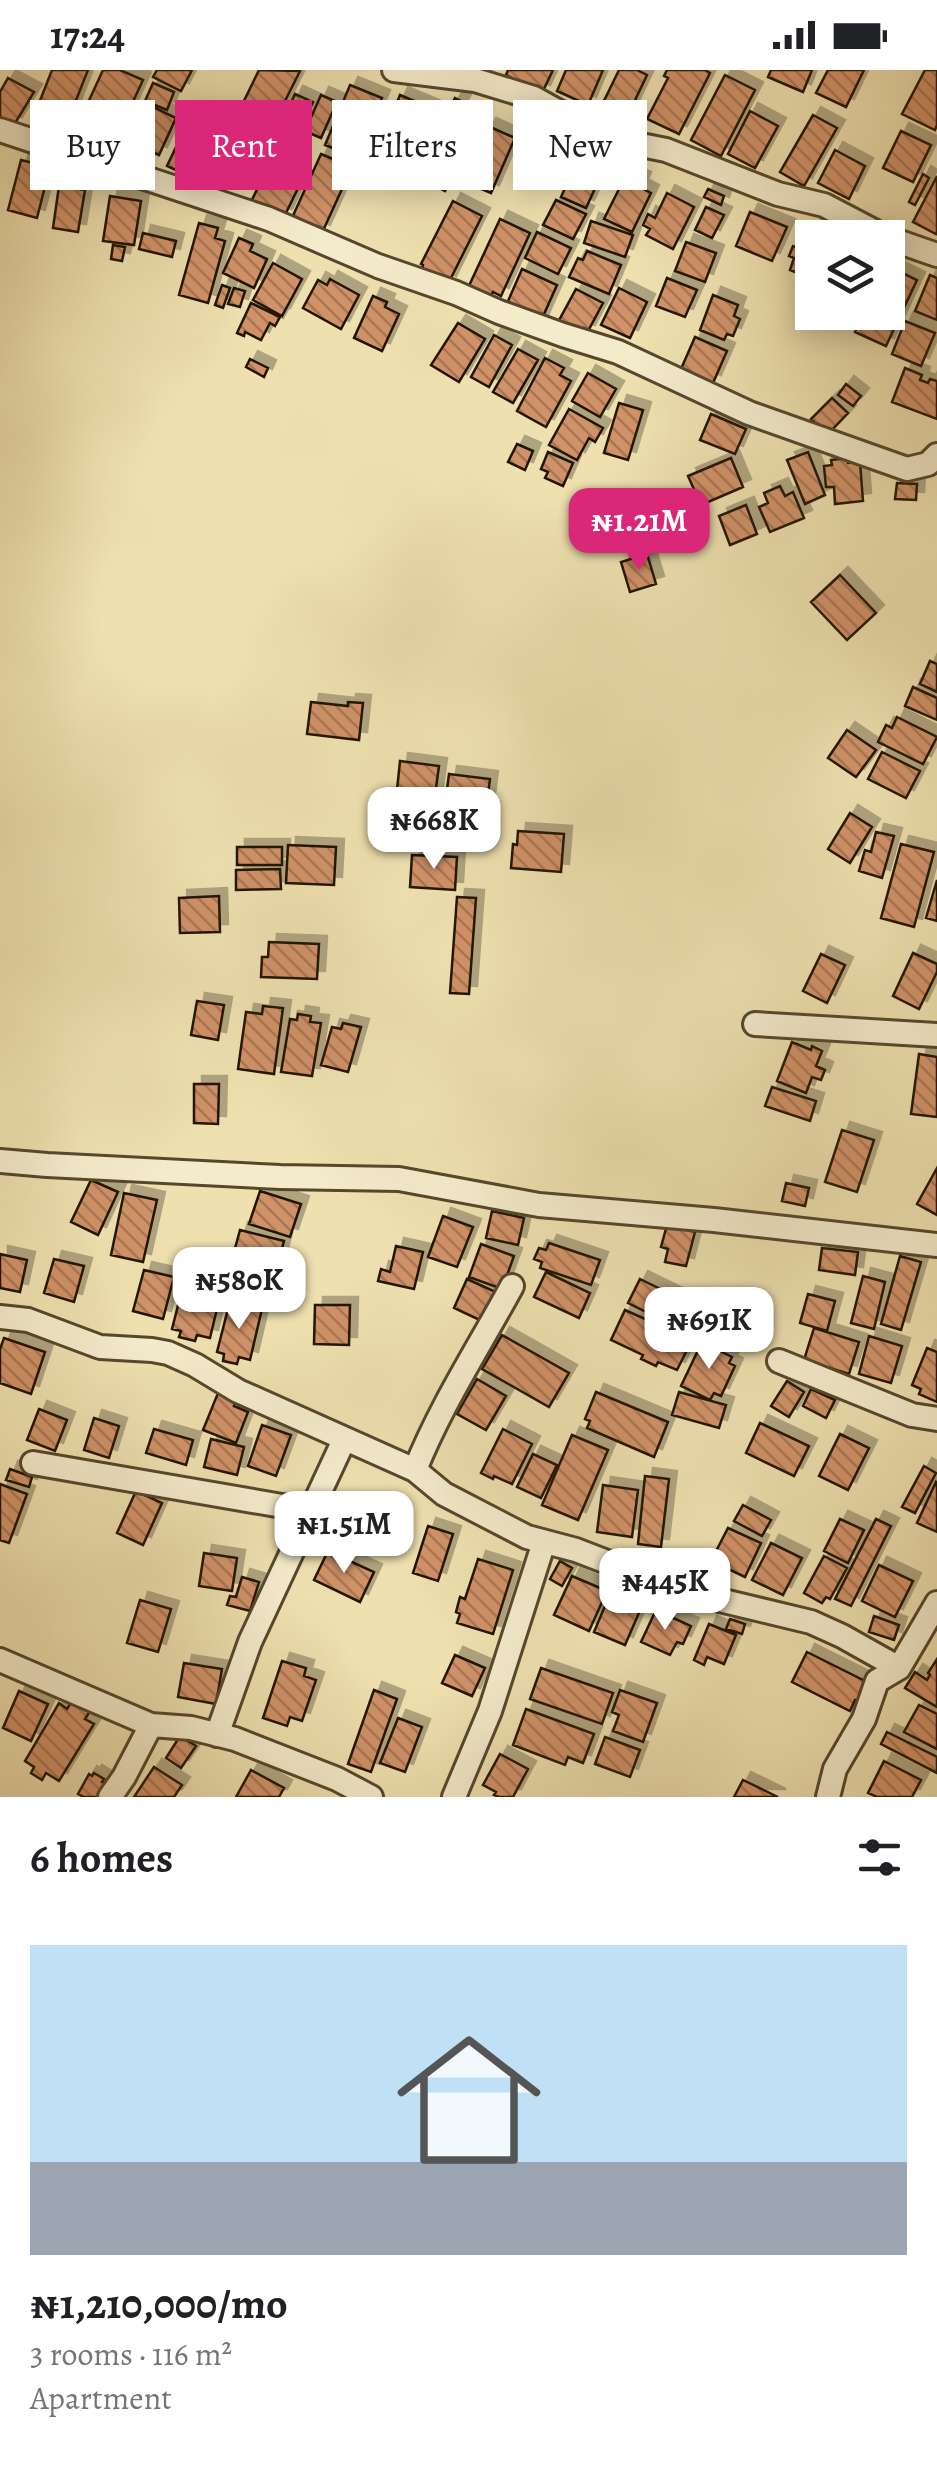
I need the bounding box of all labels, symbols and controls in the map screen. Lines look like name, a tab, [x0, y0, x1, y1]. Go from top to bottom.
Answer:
text: 17:24	[50, 9, 125, 61]
chip: Buy	[30, 100, 155, 190]
chip: Rent	[175, 100, 312, 190]
chip: Filters	[332, 100, 493, 190]
chip: New	[513, 100, 647, 190]
map controls	[795, 220, 905, 330]
button: layers	[795, 220, 905, 330]
pin: ₦1.21M	[558, 488, 720, 573]
text: ₦1.21M	[591, 498, 687, 542]
pin: ₦668K	[364, 787, 504, 872]
text: ₦668K	[390, 797, 478, 841]
pin: ₦580K	[169, 1247, 309, 1332]
text: ₦580K	[195, 1257, 283, 1301]
pin: ₦691K	[639, 1287, 779, 1372]
text: ₦691K	[667, 1297, 751, 1341]
pin: ₦1.51M	[263, 1491, 425, 1576]
text: ₦1.51M	[297, 1501, 391, 1545]
pin: ₦445K	[595, 1548, 735, 1633]
text: ₦445K	[621, 1558, 709, 1602]
text: 6 homes	[30, 1829, 173, 1886]
icon: filters	[852, 1830, 907, 1885]
icon: home	[379, 2010, 559, 2190]
text: ₦1,210,000/mo	[30, 2275, 288, 2332]
text: 3 rooms · 116 m²	[30, 2332, 232, 2376]
text: Apartment	[30, 2376, 172, 2420]

